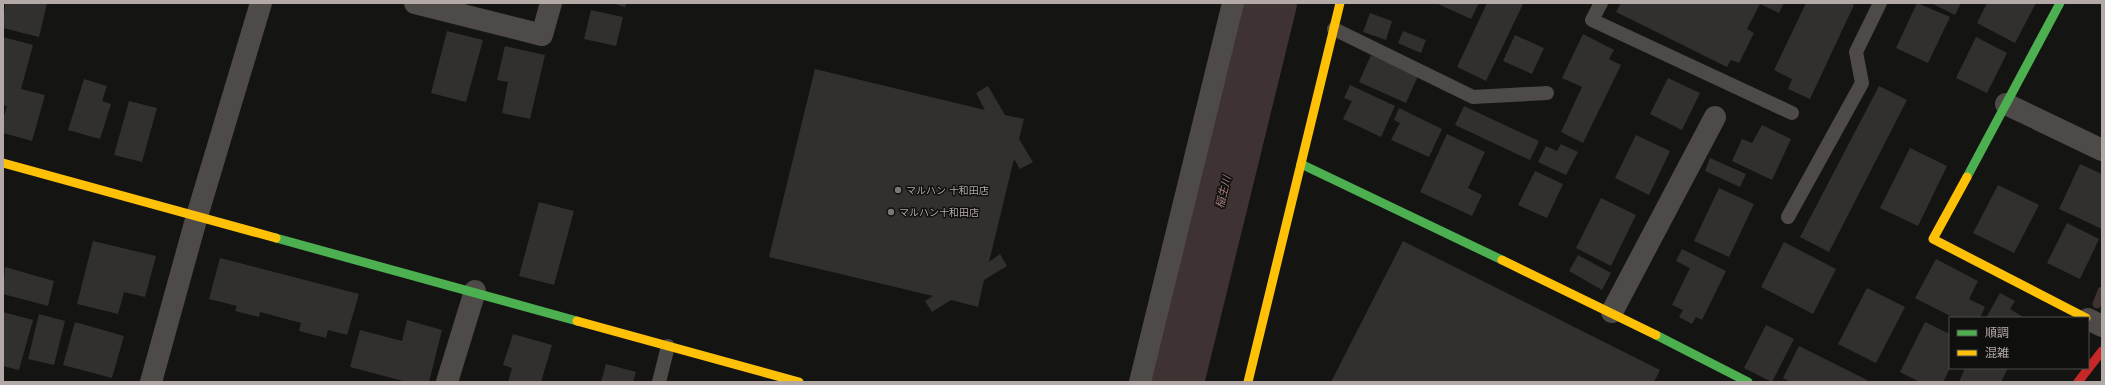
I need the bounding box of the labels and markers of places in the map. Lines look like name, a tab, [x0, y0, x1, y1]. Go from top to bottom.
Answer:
place label: マルハン 十和田店	[906, 184, 989, 197]
marker: マルハン 十和田店	[893, 185, 903, 195]
place label: マルハン十和田店	[899, 206, 979, 219]
marker: マルハン十和田店	[886, 207, 896, 217]

